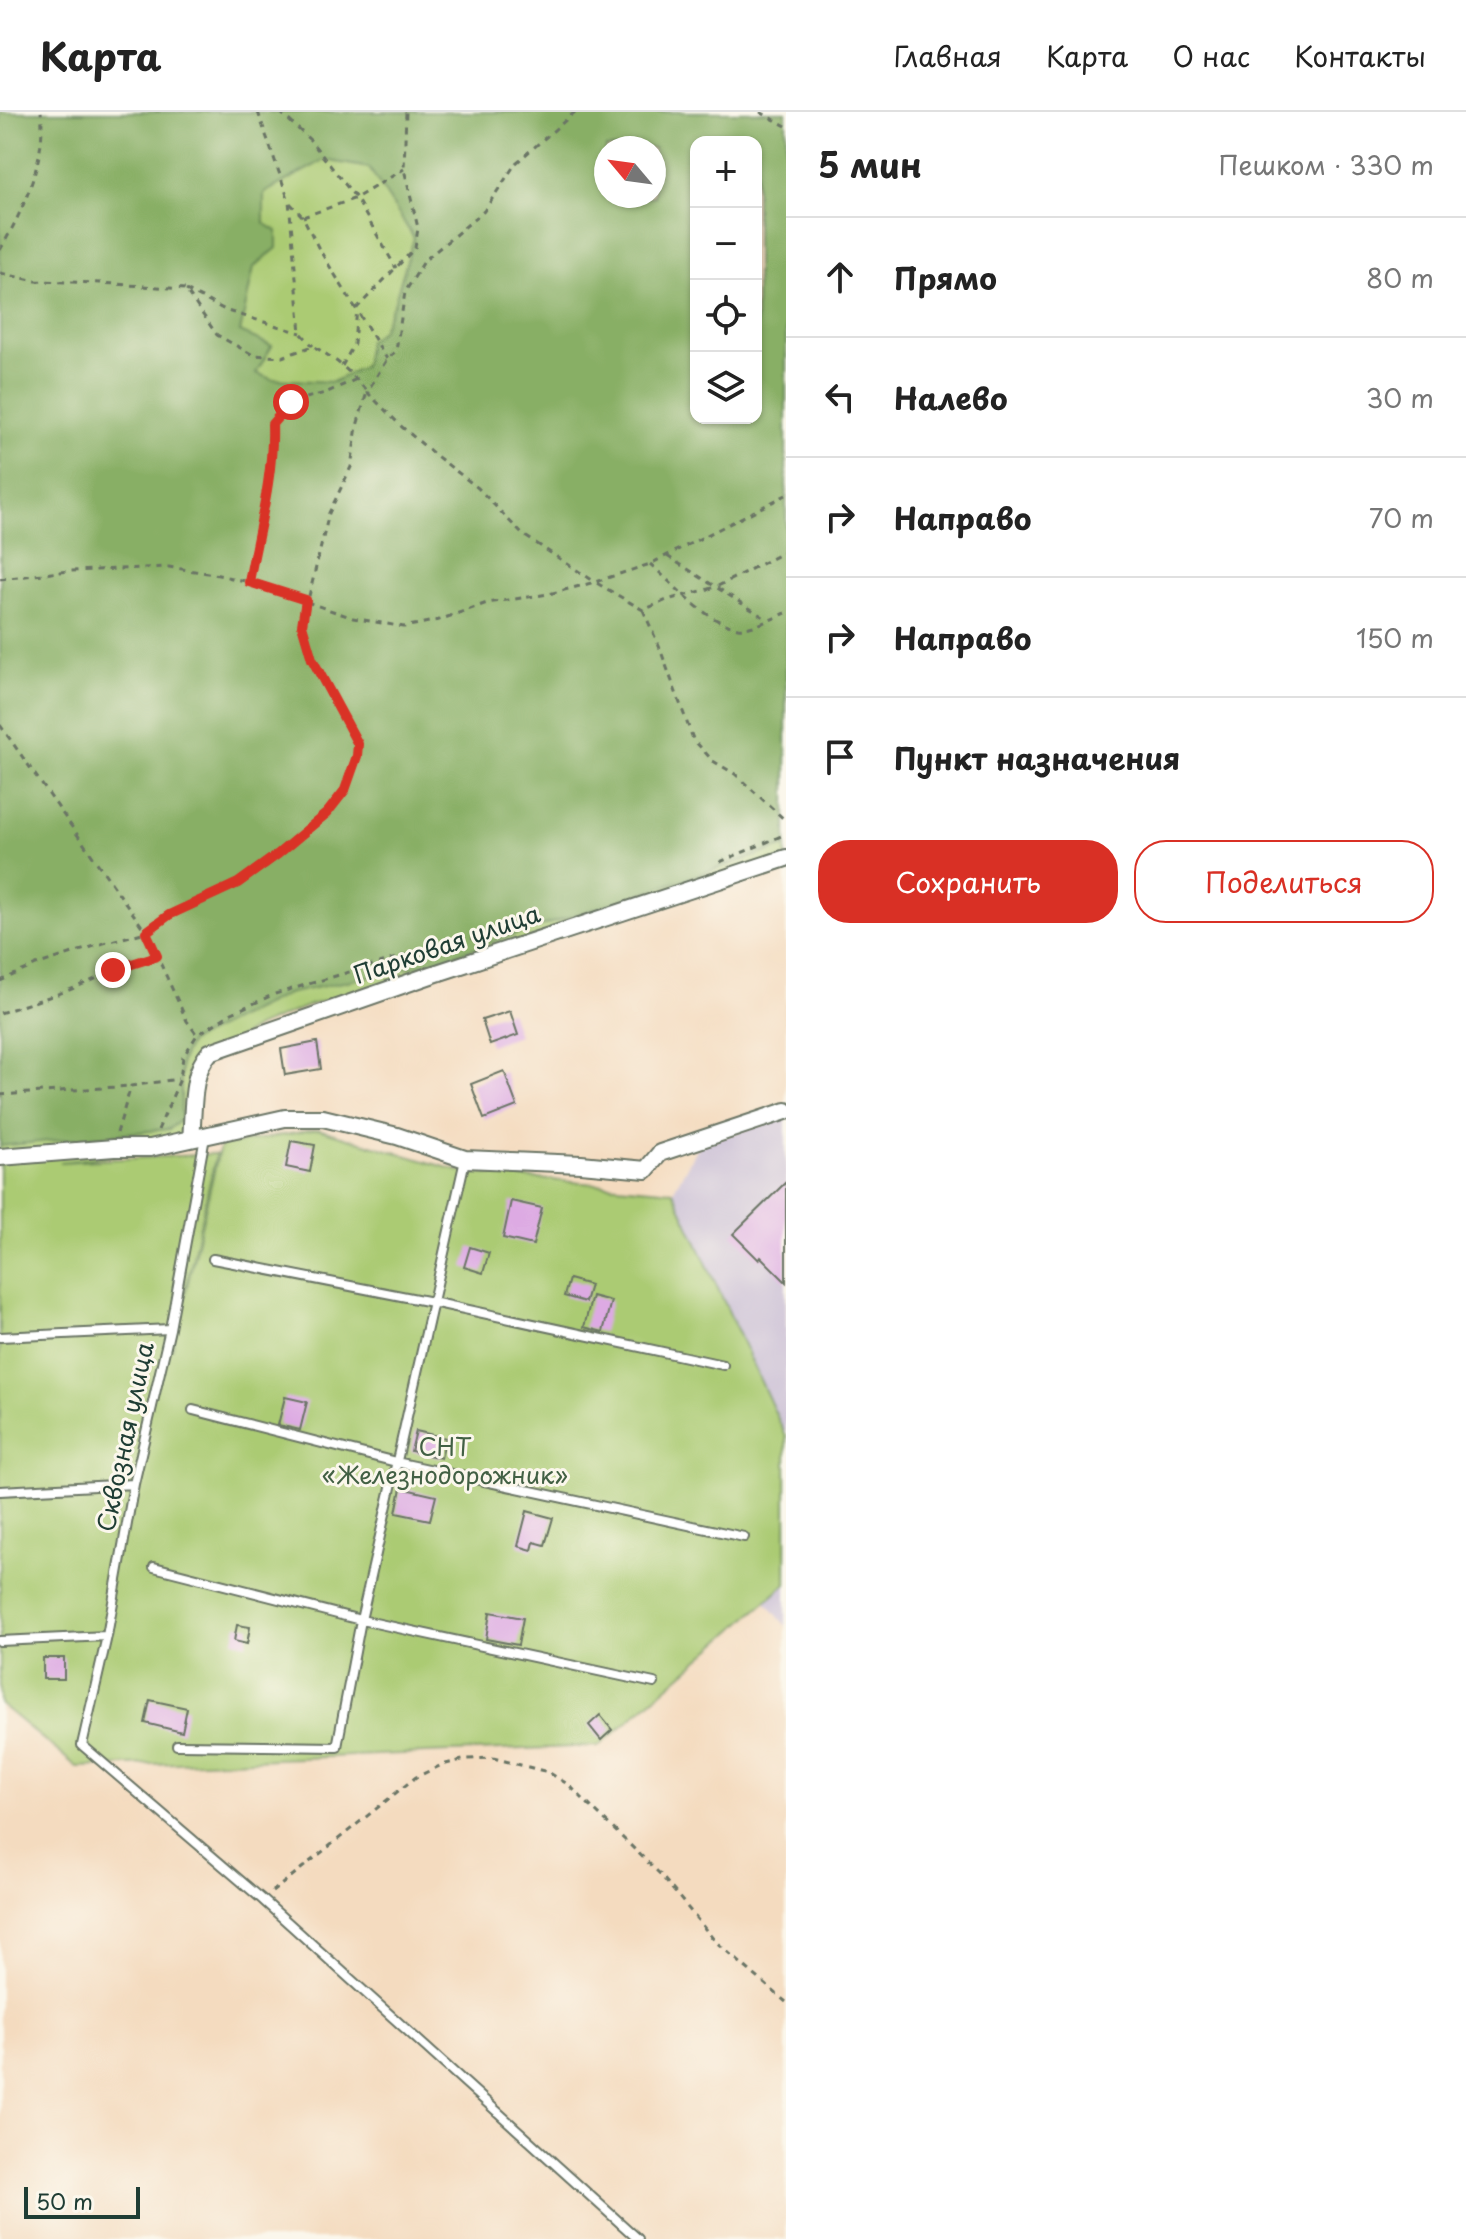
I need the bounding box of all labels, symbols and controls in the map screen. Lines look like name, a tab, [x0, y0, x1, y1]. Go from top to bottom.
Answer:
text: Карта	[40, 27, 162, 84]
text: Главная	[894, 34, 1002, 77]
text: Карта	[1046, 34, 1128, 77]
text: О нас	[1172, 34, 1250, 77]
text: Контакты	[1294, 34, 1426, 77]
north arrow	[594, 136, 666, 208]
map controls	[690, 136, 762, 424]
button: +	[690, 136, 762, 208]
text: 5 мин	[818, 138, 922, 190]
text: Пешком · 330 m	[1218, 145, 1434, 184]
button: −	[690, 208, 762, 280]
icon: ahead	[818, 255, 862, 299]
text: Прямо	[894, 255, 997, 300]
text: 80 m	[1366, 258, 1434, 297]
button: locate	[690, 280, 762, 352]
button: layers	[690, 352, 762, 424]
icon: left	[818, 375, 862, 419]
text: Налево	[894, 375, 1008, 420]
text: 30 m	[1366, 378, 1434, 417]
route start	[273, 384, 309, 420]
icon: right	[818, 495, 862, 539]
text: Направо	[894, 495, 1032, 540]
text: 70 m	[1369, 498, 1434, 537]
icon: right	[818, 615, 862, 659]
text: Направо	[894, 615, 1032, 660]
text: 150 m	[1356, 618, 1434, 657]
icon: arrive	[818, 735, 862, 779]
text: Пункт назначения	[894, 735, 1180, 780]
button: Сохранить	[818, 840, 1118, 923]
button: Поделиться	[1134, 840, 1434, 923]
street label: Парковая улица	[348, 894, 545, 992]
route end	[95, 952, 131, 988]
street label: Сквозная улица	[86, 1338, 162, 1535]
park label: СНТ «Железнодорожник»	[322, 1428, 568, 1492]
scale bar	[24, 2183, 140, 2219]
text: 50 m	[36, 2184, 93, 2217]

